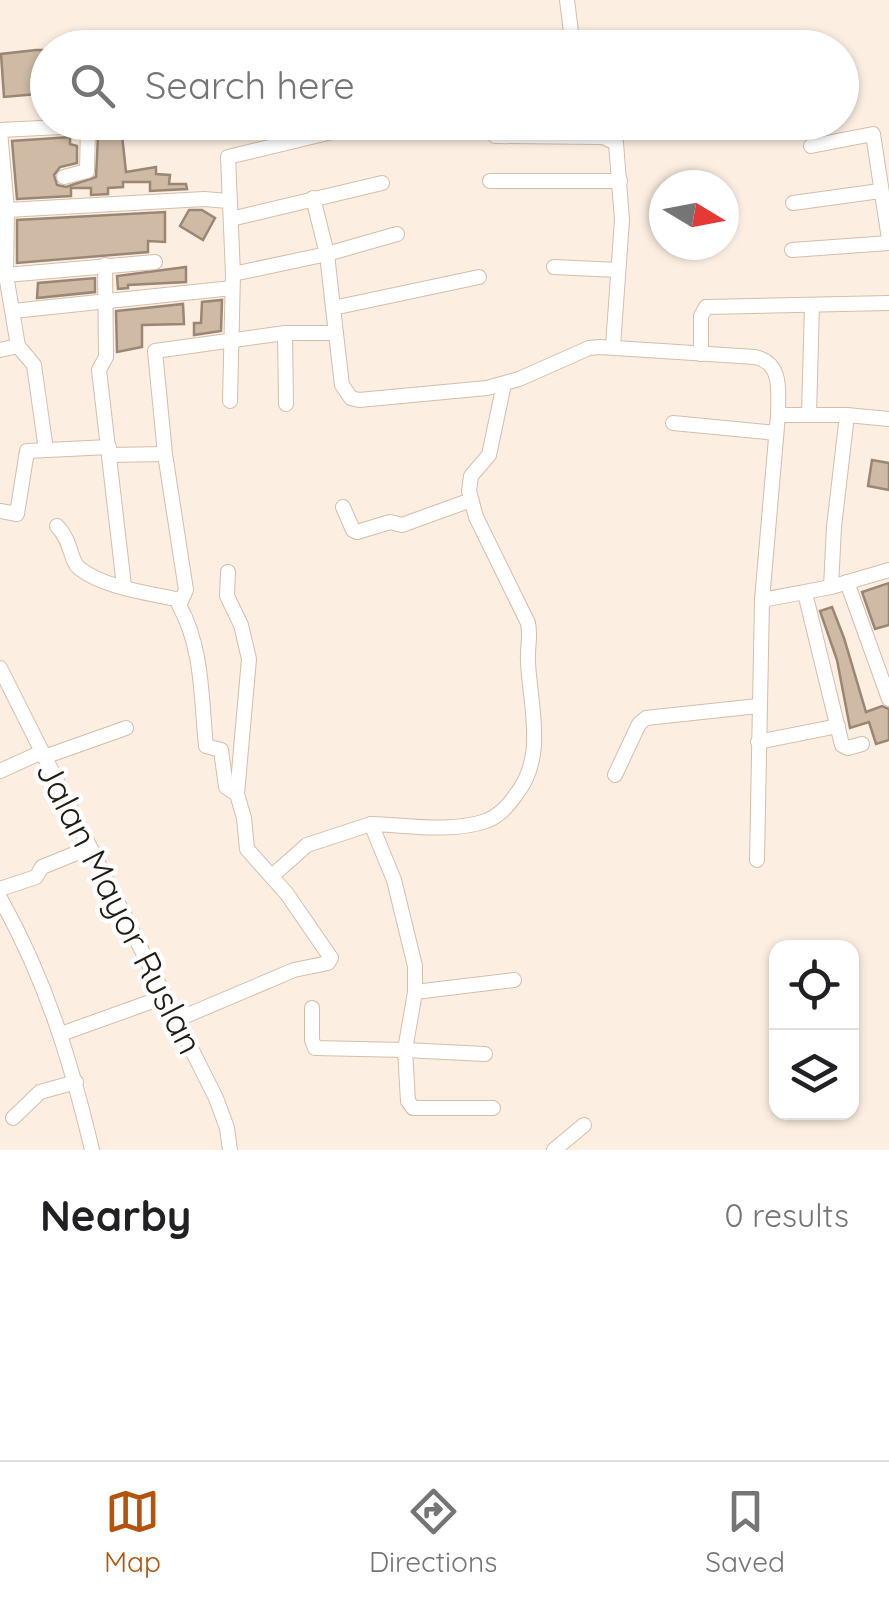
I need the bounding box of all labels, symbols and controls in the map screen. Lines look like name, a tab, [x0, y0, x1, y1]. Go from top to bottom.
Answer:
search box	[30, 30, 859, 140]
icon: search	[65, 58, 120, 113]
text: Search here	[145, 61, 355, 109]
north arrow	[649, 170, 739, 260]
street label: Jalan Mayor Ruslan	[27, 753, 213, 1061]
map controls	[769, 940, 859, 1120]
button: locate	[769, 940, 859, 1030]
button: layers	[769, 1030, 859, 1120]
text: Nearby	[40, 1189, 191, 1242]
text: 0 results	[725, 1195, 849, 1235]
tab: Map	[104, 1484, 161, 1579]
tab: Directions	[369, 1484, 497, 1579]
tab: Saved	[705, 1484, 785, 1579]

